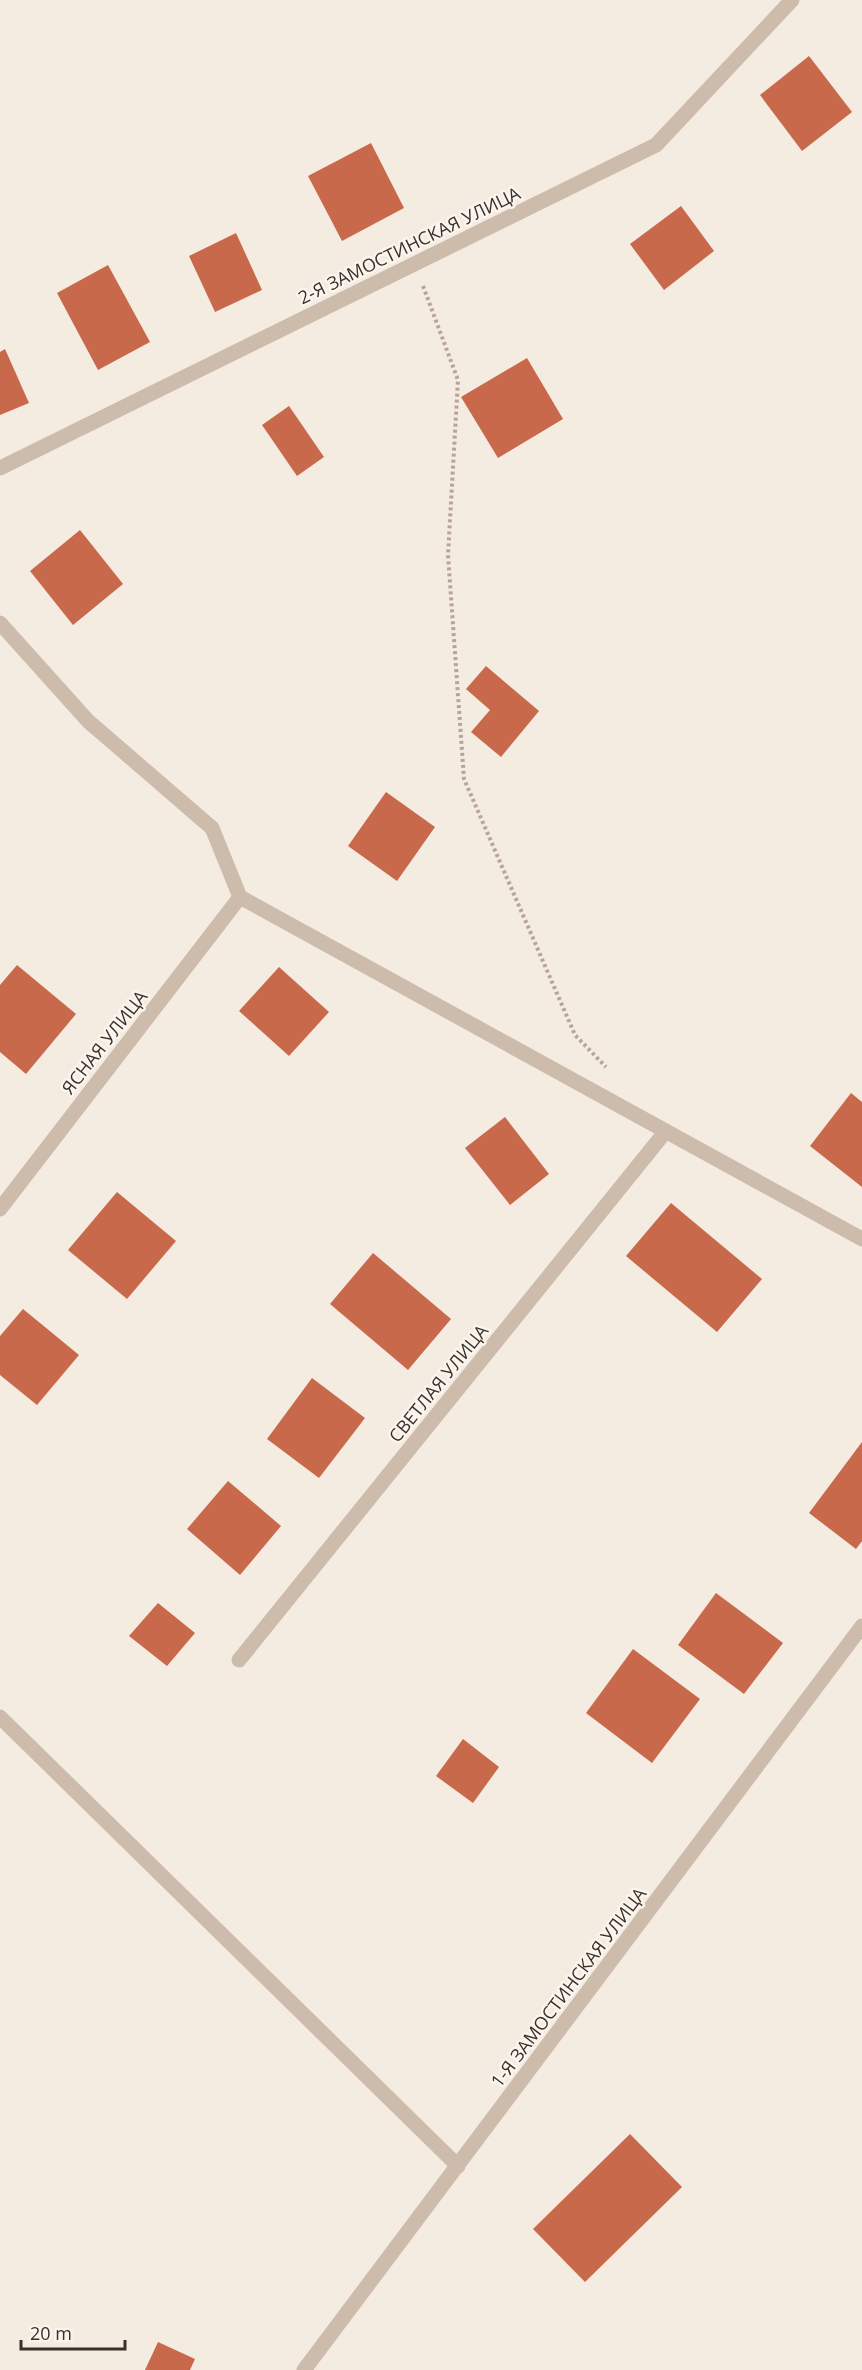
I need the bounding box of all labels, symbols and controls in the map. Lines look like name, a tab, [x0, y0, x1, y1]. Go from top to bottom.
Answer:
street label: 2-Я ЗАМОСТИНСКАЯ УЛИЦА	[294, 180, 525, 309]
street label: ЯСНАЯ УЛИЦА	[56, 985, 152, 1099]
street label: СВЕТЛАЯ УЛИЦА	[383, 1319, 493, 1447]
street label: 1-Я ЗАМОСТИНСКАЯ УЛИЦА	[485, 1882, 651, 2092]
scale bar	[21, 2313, 124, 2351]
text: 20 m	[30, 2321, 72, 2345]

